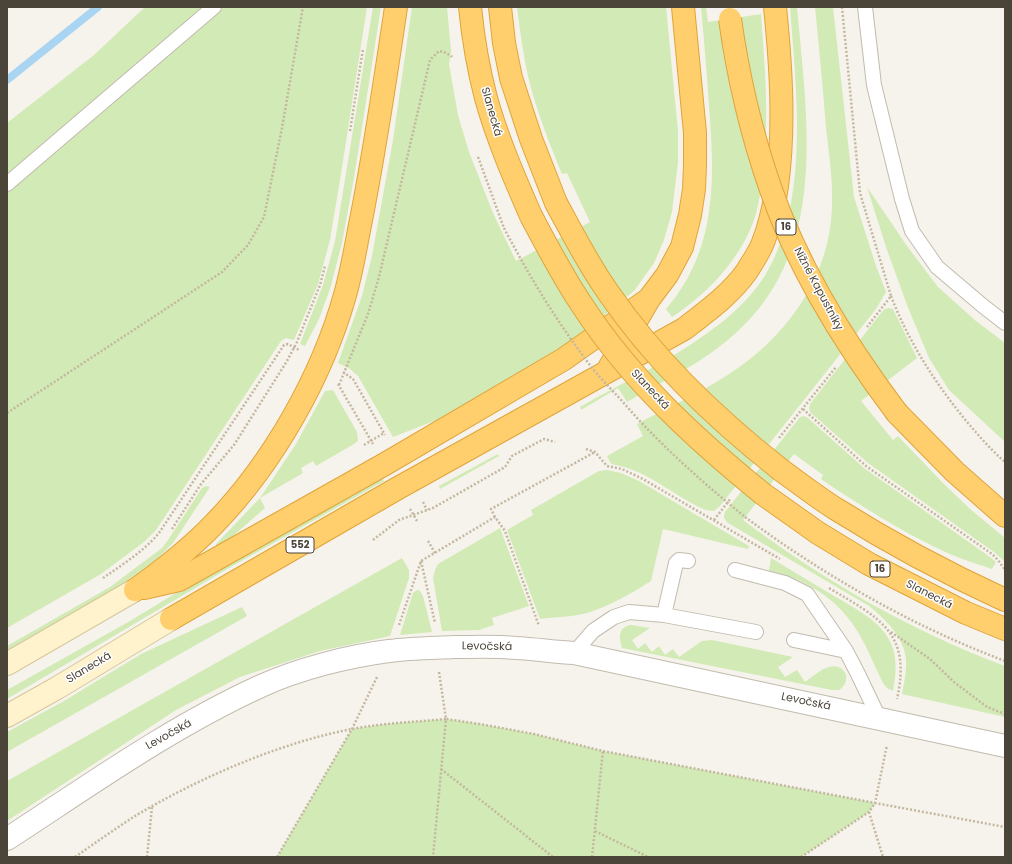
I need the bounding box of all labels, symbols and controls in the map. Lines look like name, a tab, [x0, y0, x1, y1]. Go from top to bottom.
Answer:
street label: Slanecká	[478, 86, 504, 138]
road number: 16	[776, 219, 796, 235]
street label: Nižné Kapustníky	[791, 245, 845, 333]
street label: Slanecká	[628, 367, 672, 413]
road number: 552	[286, 537, 314, 553]
road number: 16	[870, 561, 890, 577]
street label: Slanecká	[904, 578, 954, 612]
street label: Levočská	[462, 640, 512, 654]
street label: Slanecká	[64, 649, 114, 687]
street label: Levočská	[780, 690, 832, 714]
street label: Levočská	[144, 717, 194, 753]

